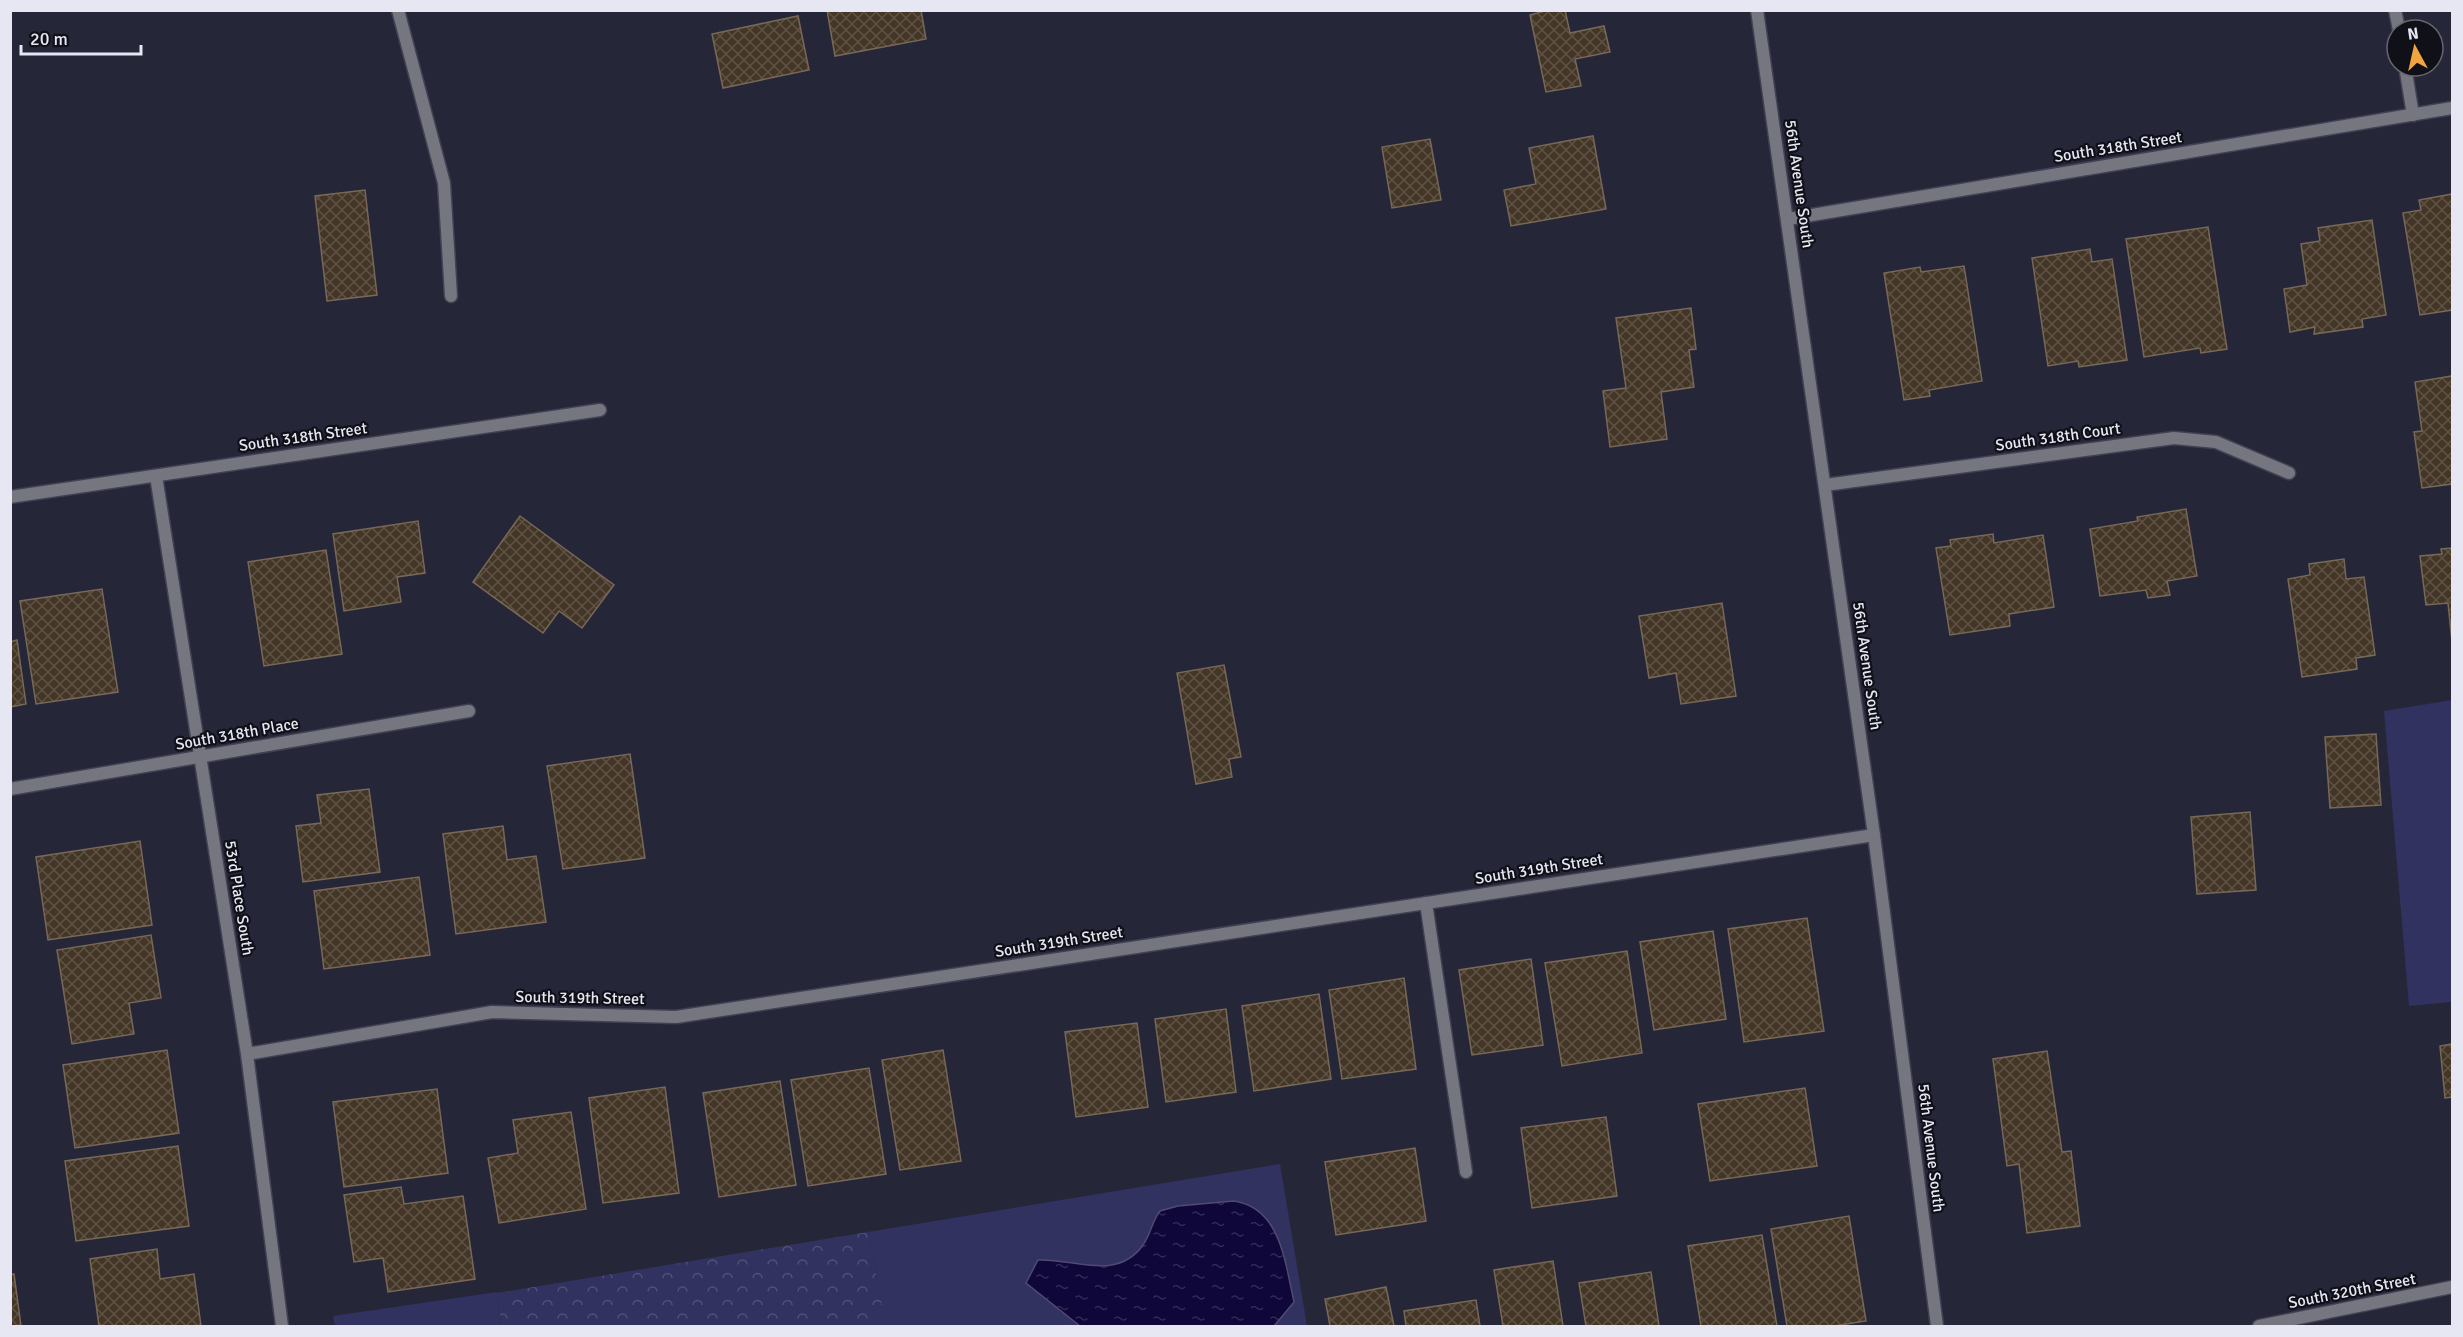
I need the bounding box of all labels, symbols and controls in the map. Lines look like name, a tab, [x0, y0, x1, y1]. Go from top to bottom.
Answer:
scale bar	[21, 18, 141, 56]
north arrow	[2385, 18, 2445, 78]
text: N	[2406, 23, 2420, 45]
text: 20 m	[30, 28, 68, 50]
street label: 56th Avenue South	[1780, 119, 1818, 249]
street label: South 318th Street	[2053, 127, 2184, 167]
street label: South 318th Street	[238, 418, 369, 456]
street label: South 318th Court	[1994, 418, 2122, 456]
street label: 56th Avenue South	[1848, 601, 1886, 731]
street label: South 318th Place	[174, 713, 300, 755]
street label: 53rd Place South	[220, 839, 258, 957]
street label: South 319th Street	[1474, 849, 1605, 889]
street label: South 319th Street	[994, 922, 1125, 962]
street label: South 319th Street	[515, 987, 645, 1009]
street label: 56th Avenue South	[1913, 1083, 1949, 1213]
street label: South 320th Street	[2287, 1269, 2418, 1313]

